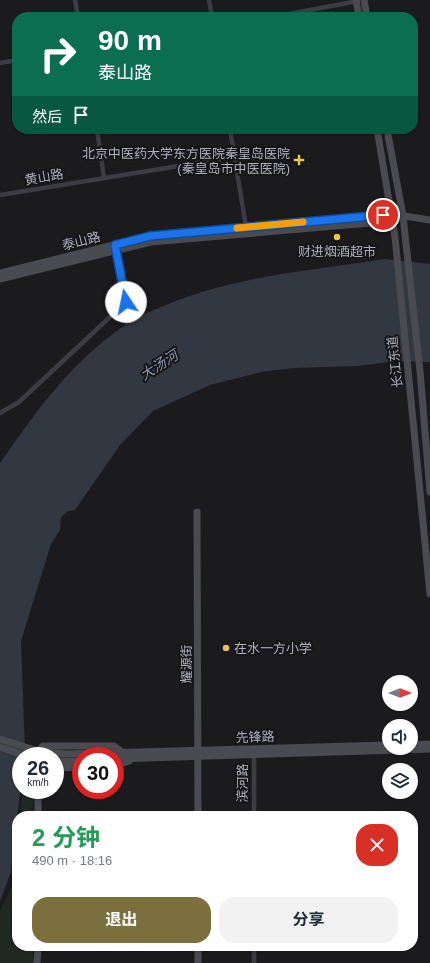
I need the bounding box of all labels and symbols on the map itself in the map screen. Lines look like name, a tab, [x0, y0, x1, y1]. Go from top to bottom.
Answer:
place label: 北京中医药大学东方医院秦皇岛医院 (秦皇岛市中医医院)	[82, 146, 290, 176]
marker: 北京中医药大学东方医院秦皇岛医院 (秦皇岛市中医医院)	[293, 154, 305, 166]
street label: 黄山路	[23, 166, 65, 188]
pin	[366, 198, 400, 232]
street label: 泰山路	[60, 229, 102, 253]
marker: 财进烟酒超市	[332, 232, 342, 242]
place label: 财进烟酒超市	[298, 244, 376, 259]
position arrow	[105, 281, 147, 323]
street label: 长江东道	[385, 335, 405, 389]
water label: 大汤河	[137, 345, 183, 383]
place label: 在水一方小学	[234, 641, 312, 656]
marker: 在水一方小学	[221, 643, 231, 653]
street label: 耀源街	[179, 644, 194, 684]
north arrow	[382, 675, 418, 711]
street label: 先锋路	[235, 729, 275, 745]
speed limit sign: 30	[72, 747, 124, 799]
street label: 滨河路	[235, 763, 250, 803]

